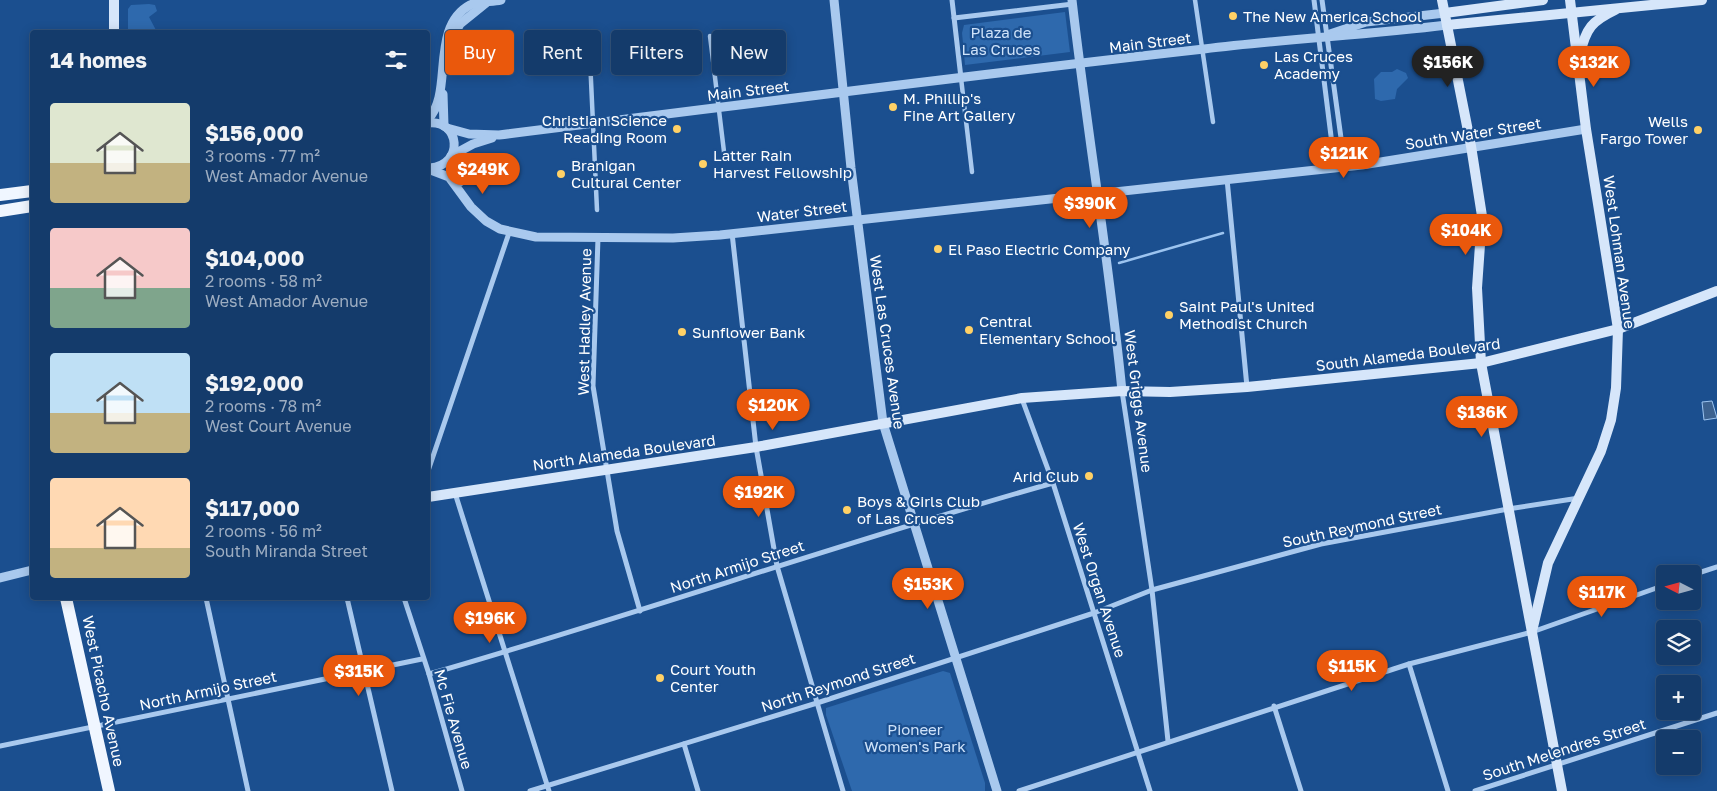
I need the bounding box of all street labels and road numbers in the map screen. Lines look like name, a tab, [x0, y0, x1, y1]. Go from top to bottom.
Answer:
street label: Main Street	[1108, 28, 1192, 56]
street label: Main Street	[706, 76, 790, 104]
street label: South Water Street	[1404, 113, 1542, 153]
street label: West Lohman Avenue	[1600, 174, 1640, 330]
street label: Water Street	[756, 197, 848, 225]
street label: West Hadley Avenue	[574, 248, 594, 396]
street label: West Las Cruces Avenue	[867, 254, 909, 431]
street label: West Griggs Avenue	[1121, 329, 1157, 474]
street label: South Alameda Boulevard	[1315, 334, 1501, 374]
street label: North Alameda Boulevard	[531, 430, 717, 474]
street label: South Reymond Street	[1281, 499, 1443, 551]
street label: West Organ Avenue	[1070, 520, 1130, 660]
street label: North Armijo Street	[668, 536, 806, 596]
street label: West Picacho Avenue	[79, 614, 129, 768]
street label: North Reymond Street	[759, 649, 917, 715]
street label: North Armijo Street	[138, 667, 278, 713]
street label: Mc Fie Avenue	[431, 667, 477, 771]
street label: South Melendres Street	[1480, 714, 1648, 784]

